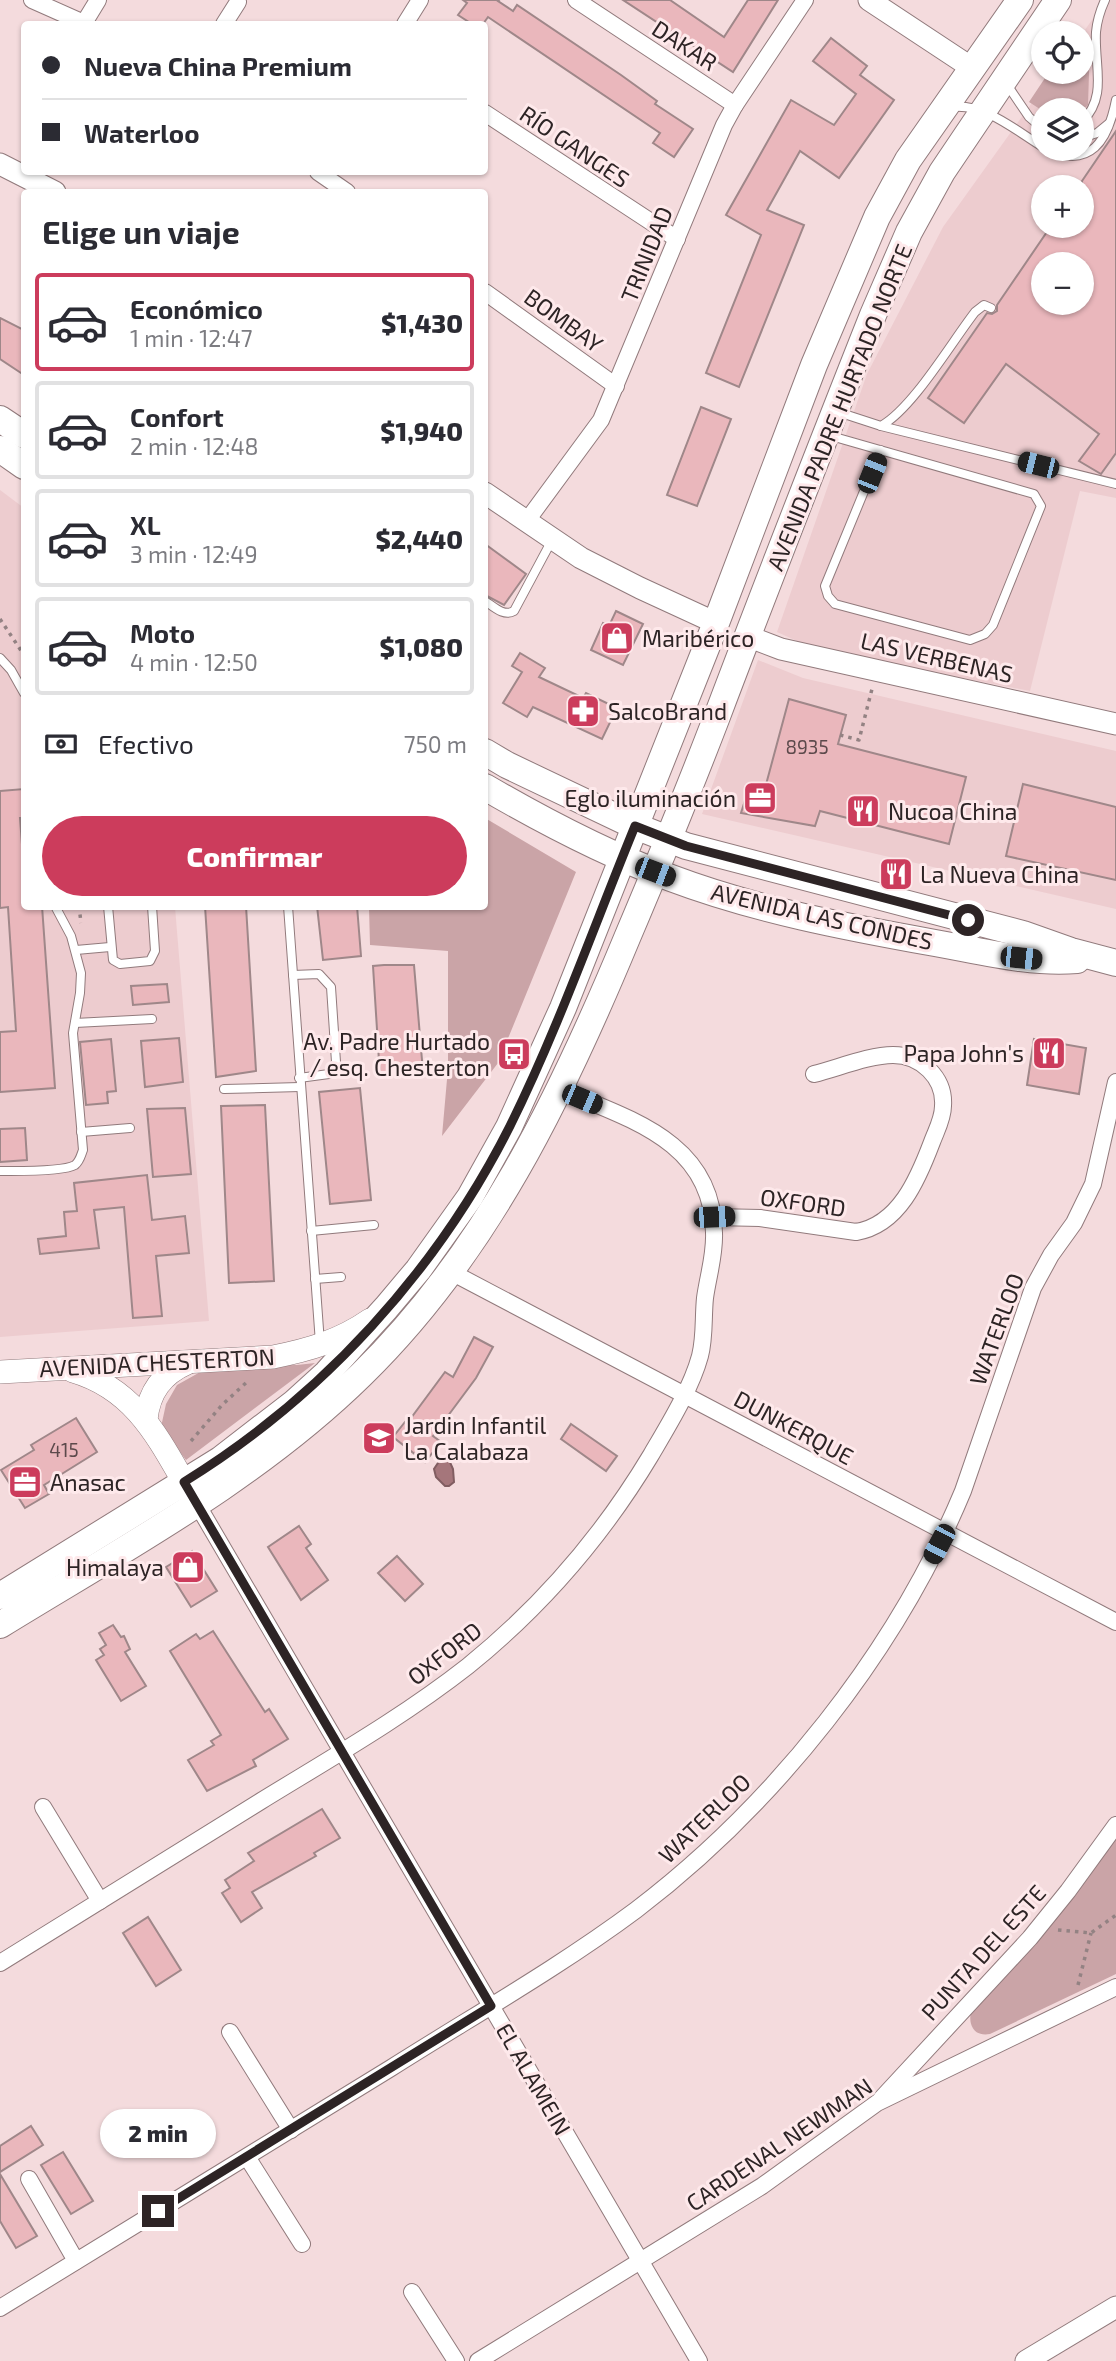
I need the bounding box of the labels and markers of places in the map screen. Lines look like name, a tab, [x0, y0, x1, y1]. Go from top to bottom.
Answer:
shop icon: Maribérico	[598, 619, 636, 657]
place label: Maribérico	[642, 624, 754, 652]
pharmacy icon: SalcoBrand	[564, 692, 602, 730]
place label: SalcoBrand	[608, 697, 727, 725]
office icon: Eglo iluminación	[741, 779, 779, 817]
place label: Eglo iluminación	[564, 784, 736, 812]
restaurant icon: Nucoa China	[844, 792, 882, 830]
place label: Nucoa China	[888, 797, 1017, 825]
restaurant icon: La Nueva China	[877, 855, 915, 893]
place label: La Nueva China	[920, 860, 1079, 888]
place label: Av. Padre Hurtado / esq. Chesterton	[303, 1027, 490, 1081]
restaurant icon: Papa John's	[1030, 1034, 1068, 1072]
bus stop icon: Av. Padre Hurtado / esq. Chesterton	[495, 1035, 533, 1073]
place label: Papa John's	[903, 1039, 1024, 1067]
place label: Jardin Infantil La Calabaza	[404, 1411, 546, 1465]
school or university icon: Jardin Infantil La Calabaza	[360, 1419, 398, 1457]
office icon: Anasac	[6, 1463, 44, 1501]
place label: Anasac	[50, 1468, 126, 1496]
shop icon: Himalaya	[169, 1548, 207, 1586]
place label: Himalaya	[66, 1553, 164, 1581]

